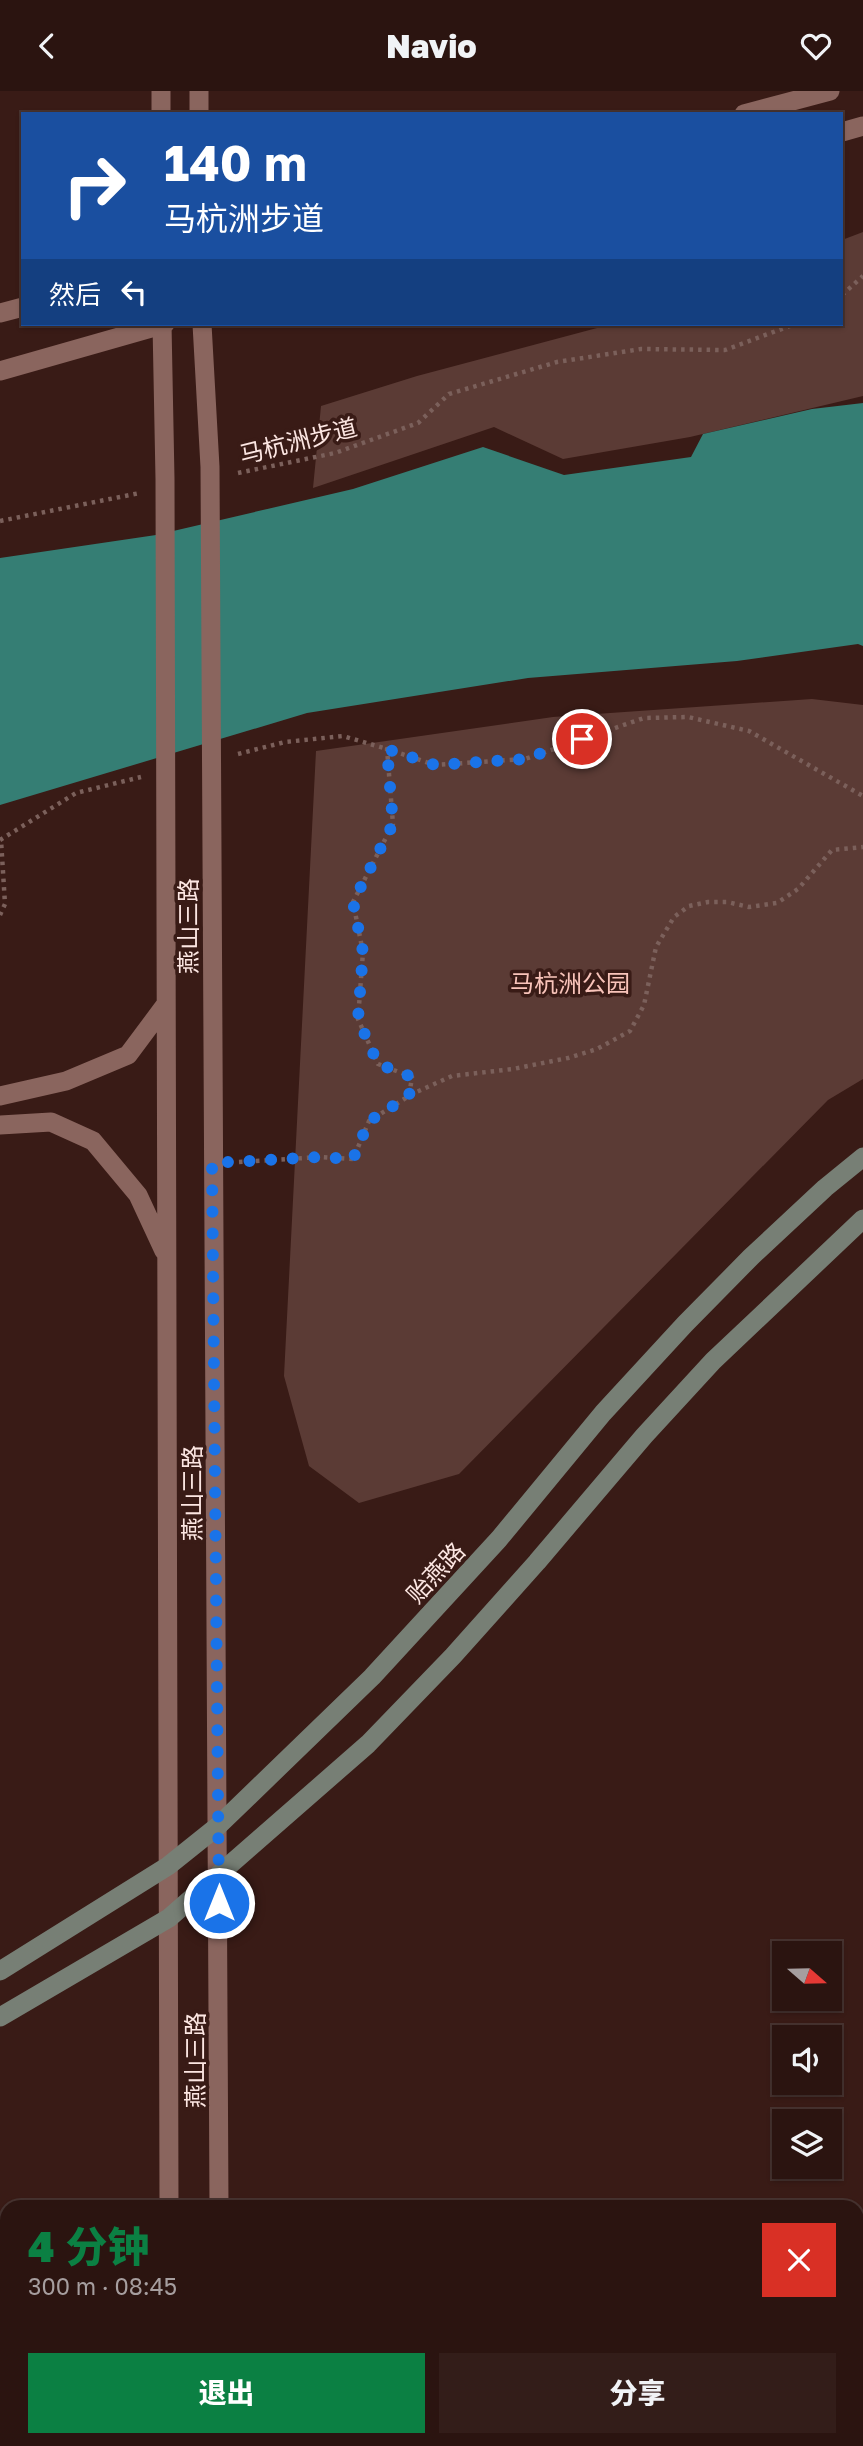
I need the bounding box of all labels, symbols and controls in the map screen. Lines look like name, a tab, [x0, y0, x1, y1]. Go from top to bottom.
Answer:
icon: back	[28, 27, 66, 65]
text: Navio	[386, 27, 477, 65]
icon: heart	[797, 27, 835, 65]
text: 140 m	[164, 133, 307, 192]
icon: right	[49, 140, 140, 231]
text: 马杭洲步道	[164, 199, 324, 237]
icon: left	[115, 273, 153, 311]
text: 然后	[49, 279, 101, 310]
street label: 马杭洲步道	[236, 411, 360, 469]
pin	[552, 709, 612, 769]
icon: arrive	[563, 720, 601, 758]
street label: 燕山三路	[173, 878, 202, 974]
park label: 马杭洲公园	[510, 968, 630, 997]
street label: 燕山三路	[177, 1445, 206, 1541]
street label: 贻燕路	[400, 1536, 470, 1608]
position arrow	[182, 1866, 256, 1940]
north arrow	[772, 1941, 842, 2011]
map controls	[772, 1941, 842, 2179]
street label: 燕山三路	[180, 2012, 209, 2108]
button: sound	[772, 2025, 842, 2095]
button: layers	[772, 2109, 842, 2179]
text: 4 分钟	[28, 2221, 149, 2271]
button: close	[762, 2223, 836, 2297]
text: 300 m · 08:45	[28, 2272, 177, 2300]
button: 退出	[28, 2353, 425, 2433]
button: 分享	[439, 2353, 836, 2433]

